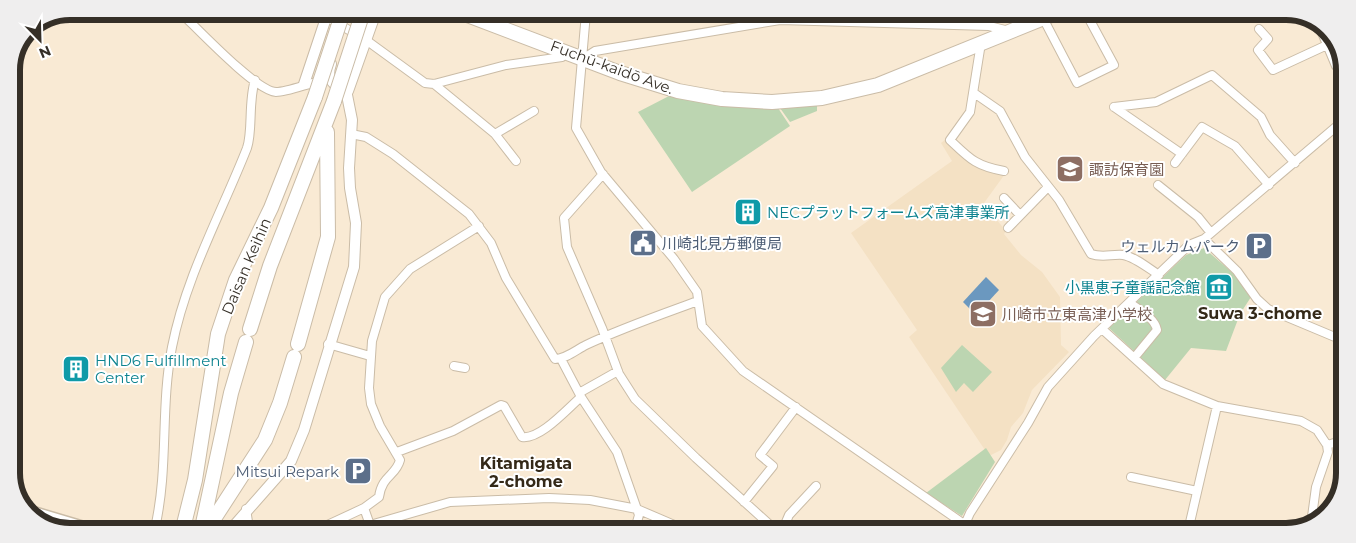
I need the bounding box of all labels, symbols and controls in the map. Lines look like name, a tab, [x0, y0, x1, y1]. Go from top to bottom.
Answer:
north arrow	[15, 15, 65, 65]
street label: Fuchū-kaidō Ave.	[548, 36, 676, 98]
text: N	[36, 41, 54, 62]
school or university icon: 諏訪保育園	[1055, 154, 1085, 184]
place label: 諏訪保育園	[1089, 160, 1164, 179]
building icon: NECプラットフォームズ高津事業所	[733, 197, 763, 227]
place label: NECプラットフォームズ高津事業所	[767, 203, 1009, 222]
street label: Daisan Keihin	[217, 215, 275, 317]
public building icon: 川崎北見方郵便局	[628, 228, 658, 258]
parking icon: ウェルカムパーク	[1244, 231, 1274, 261]
place label: 川崎北見方郵便局	[662, 234, 782, 253]
place label: ウェルカムパーク	[1120, 237, 1240, 256]
museum icon: 小黒恵子童謡記念館	[1204, 272, 1234, 302]
place label: 小黒恵子童謡記念館	[1065, 278, 1200, 297]
school or university icon: 川崎市立東高津小学校	[968, 299, 998, 329]
district label: Suwa 3-chome	[1198, 304, 1322, 323]
place label: 川崎市立東高津小学校	[1002, 305, 1152, 324]
place label: HND6 Fulfillment Center	[95, 351, 226, 387]
building icon: HND6 Fulfillment Center	[61, 354, 91, 384]
district label: Kitamigata 2-chome	[480, 454, 572, 491]
parking icon: Mitsui Repark	[343, 456, 373, 486]
place label: Mitsui Repark	[236, 462, 339, 481]

